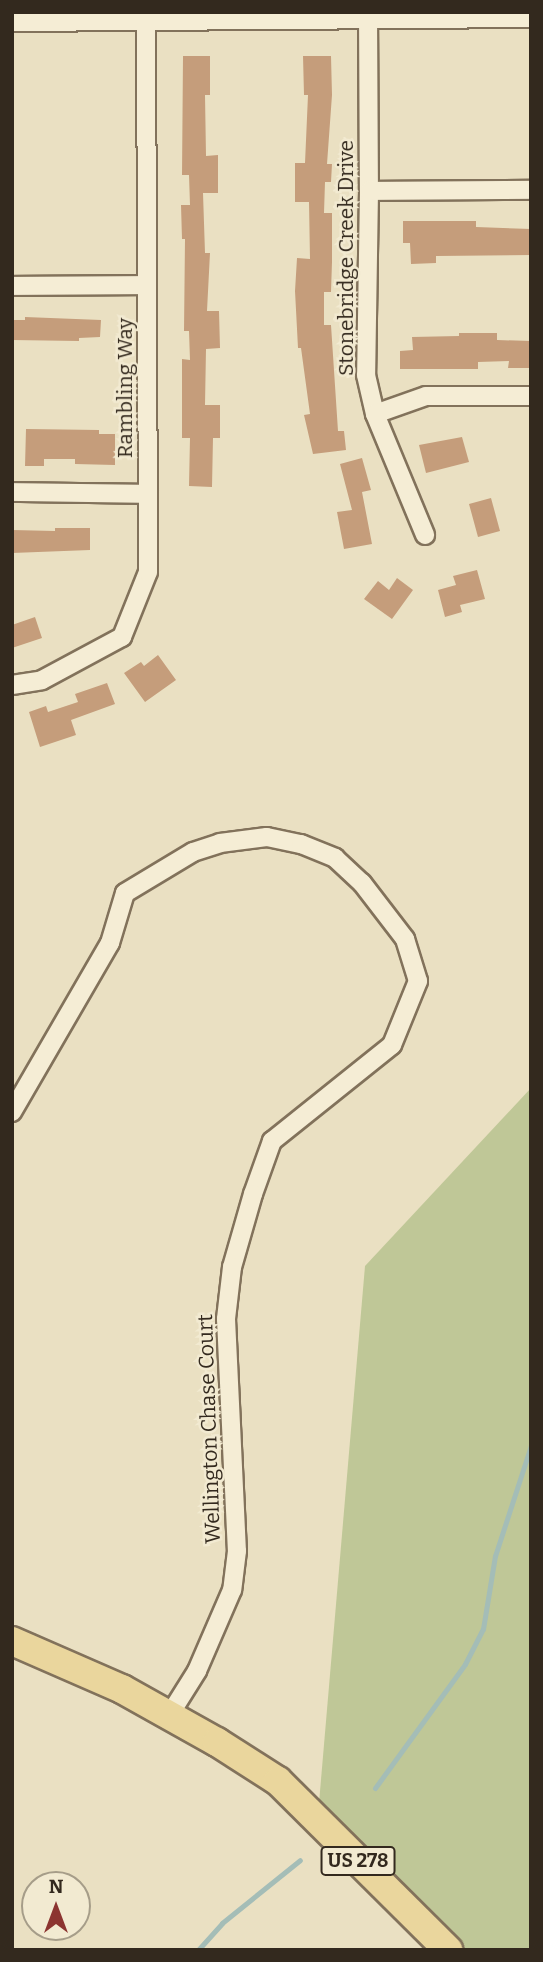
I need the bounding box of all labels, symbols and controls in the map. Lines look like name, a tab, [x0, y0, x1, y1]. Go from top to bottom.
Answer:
street label: Stonebridge Creek Drive	[333, 140, 359, 376]
street label: Rambling Way	[112, 318, 138, 458]
street label: Wellington Chase Court	[192, 1314, 226, 1544]
road number: US 278	[320, 1845, 396, 1876]
north arrow	[21, 1871, 91, 1941]
text: N	[49, 1875, 63, 1898]

